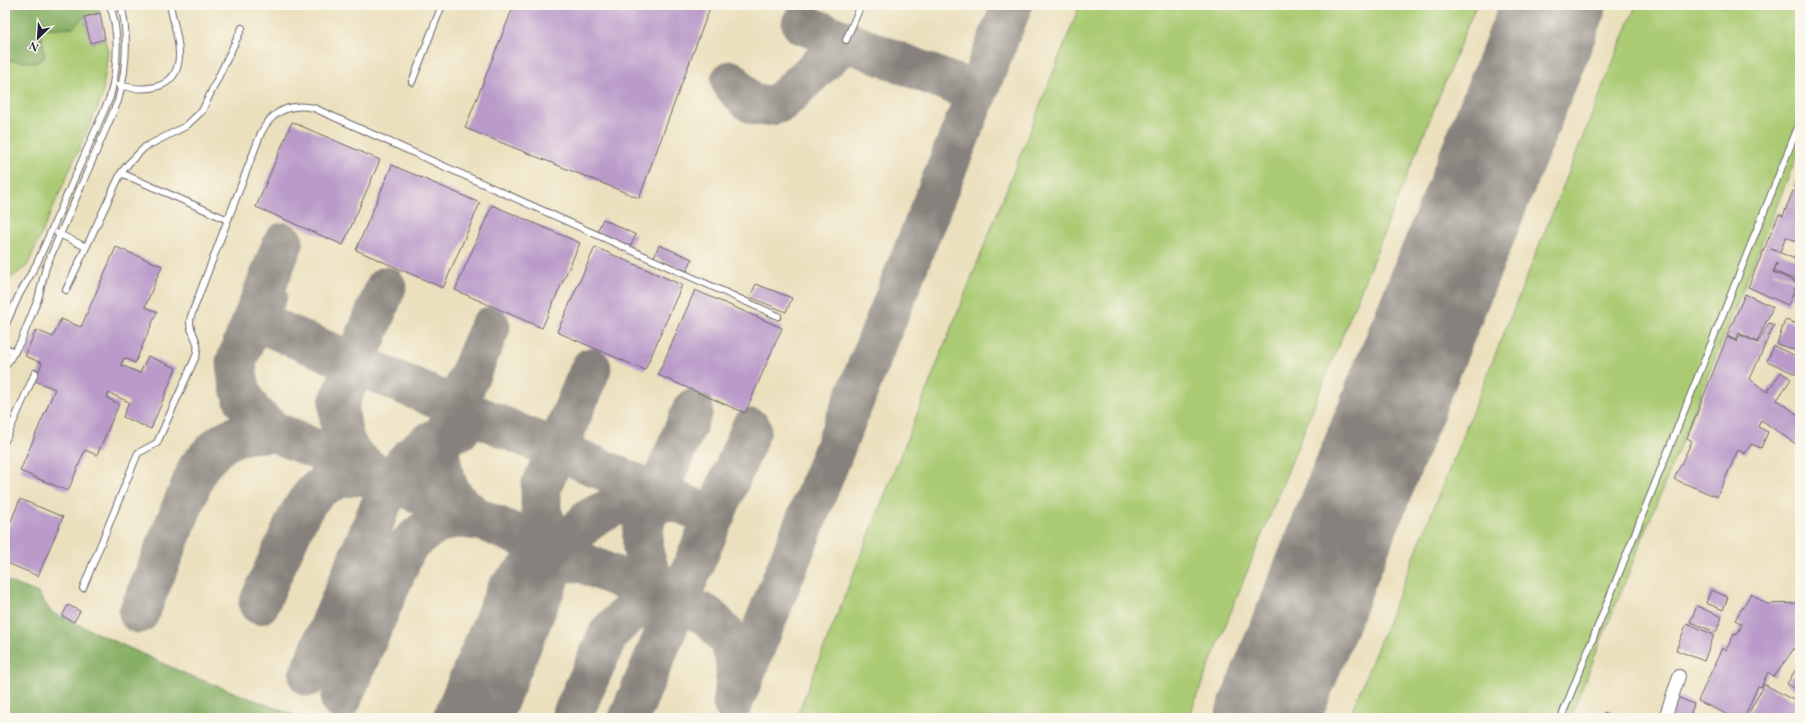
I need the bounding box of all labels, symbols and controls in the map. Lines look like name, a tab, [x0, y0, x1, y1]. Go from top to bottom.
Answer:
north arrow	[18, 18, 58, 58]
text: N	[27, 39, 41, 55]

